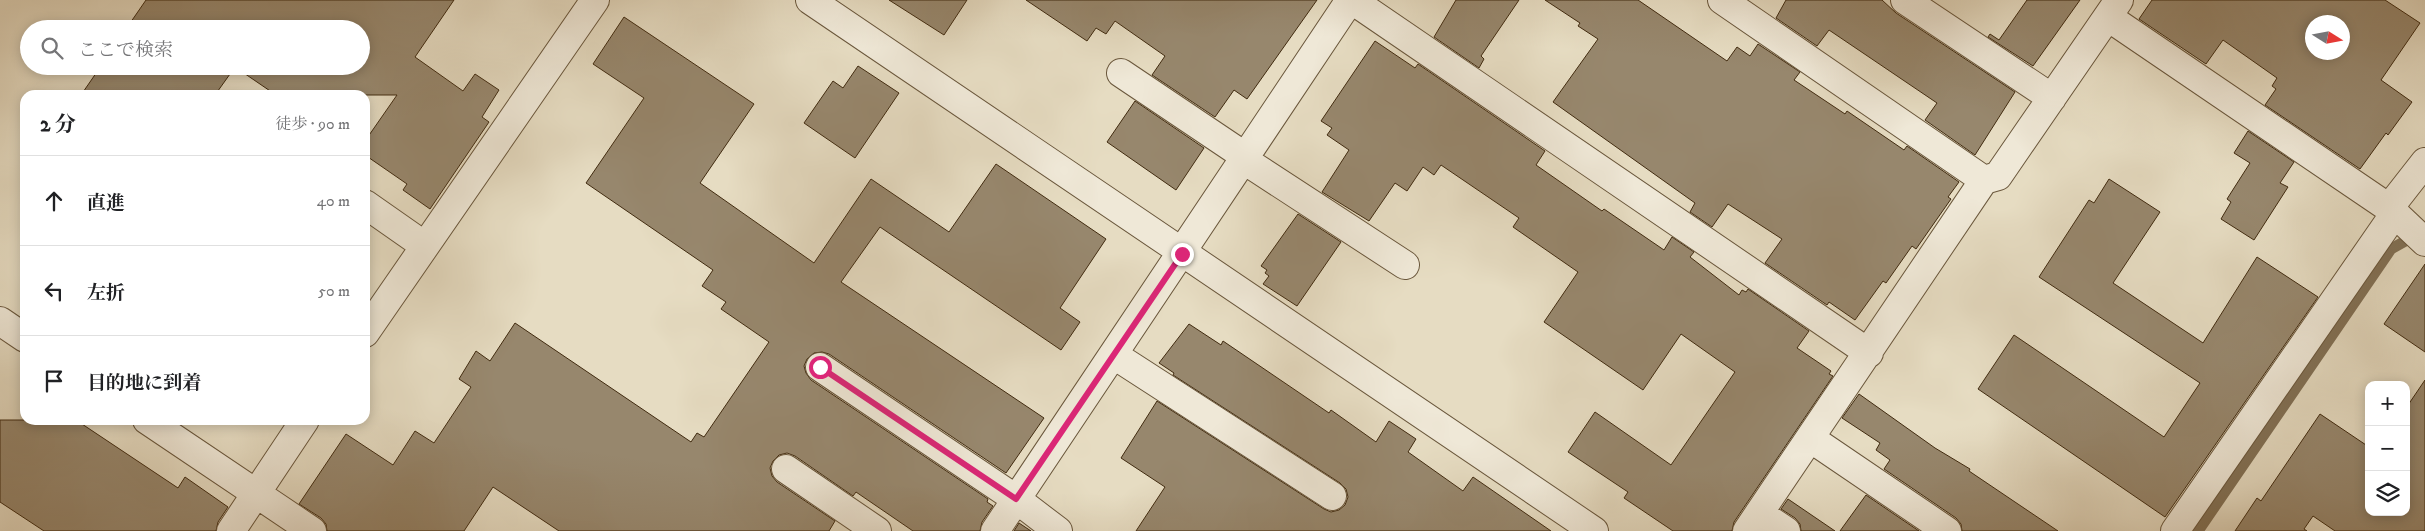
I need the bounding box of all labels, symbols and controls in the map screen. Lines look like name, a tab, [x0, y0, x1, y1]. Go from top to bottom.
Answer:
north arrow	[2305, 15, 2350, 60]
search box	[20, 20, 370, 75]
icon: search	[38, 34, 66, 62]
text: ここで検索	[78, 39, 173, 62]
text: 2 分	[40, 112, 76, 138]
text: 徒歩 · 90 m	[275, 114, 350, 134]
icon: ahead	[40, 187, 68, 215]
text: 40 m	[317, 191, 350, 211]
text: 直進	[87, 192, 125, 215]
route end	[1171, 243, 1194, 266]
icon: left	[40, 277, 68, 305]
text: 50 m	[318, 281, 350, 301]
text: 左折	[87, 282, 125, 305]
route start	[809, 356, 832, 379]
icon: arrive	[40, 367, 68, 395]
text: 目的地に到着	[87, 372, 201, 395]
map controls	[2365, 381, 2410, 516]
button: +	[2365, 381, 2410, 426]
button: −	[2365, 426, 2410, 471]
button: layers	[2365, 471, 2410, 516]

